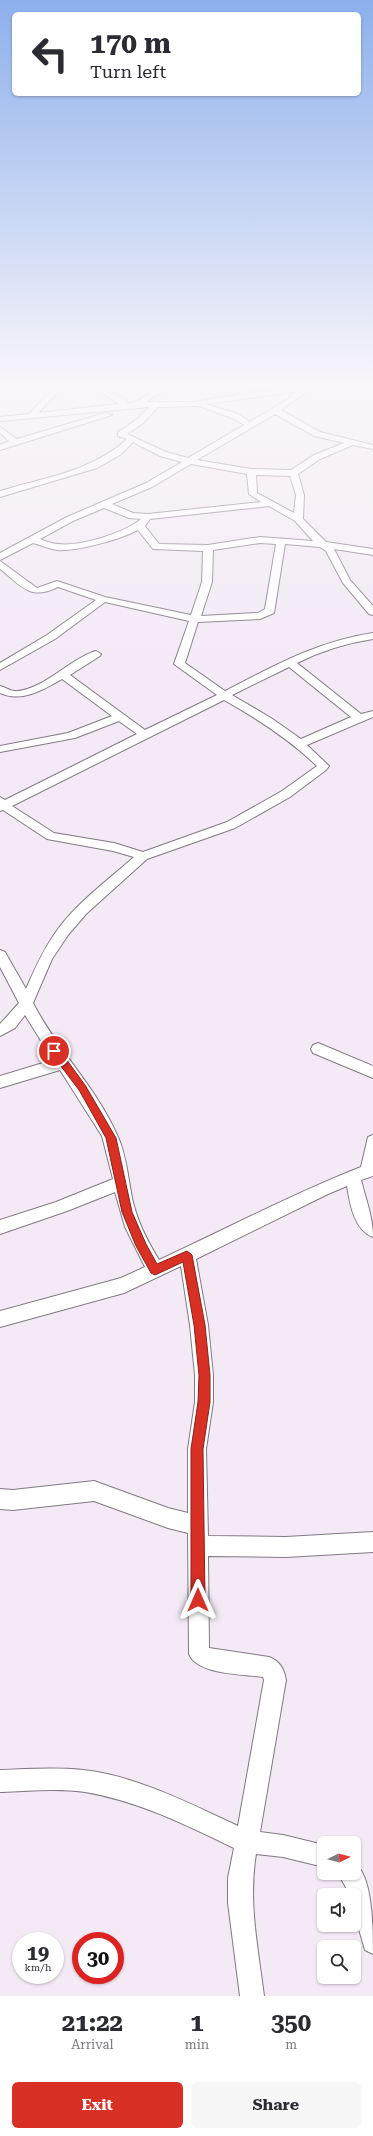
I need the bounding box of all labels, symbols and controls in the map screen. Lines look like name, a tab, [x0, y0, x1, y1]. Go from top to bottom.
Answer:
text: 170 m	[90, 27, 171, 60]
icon: left	[24, 28, 76, 80]
text: Turn left	[90, 61, 166, 82]
pin	[37, 1034, 71, 1068]
icon: arrive	[43, 1040, 65, 1062]
position arrow	[177, 1579, 219, 1621]
north arrow	[317, 1836, 361, 1880]
map controls	[317, 1836, 361, 1984]
button: sound	[317, 1888, 361, 1932]
speed limit sign: 30	[72, 1932, 124, 1984]
button: search	[317, 1940, 361, 1984]
text: 19	[27, 1941, 49, 1965]
text: km/h	[25, 1962, 51, 1973]
text: 21:22	[62, 2009, 123, 2037]
text: 1	[190, 2009, 204, 2037]
text: 350	[271, 2009, 311, 2037]
text: Arrival	[71, 2037, 114, 2052]
text: min	[185, 2037, 209, 2052]
text: m	[285, 2037, 297, 2052]
button: Exit	[12, 2082, 183, 2128]
button: Share	[191, 2082, 361, 2128]

